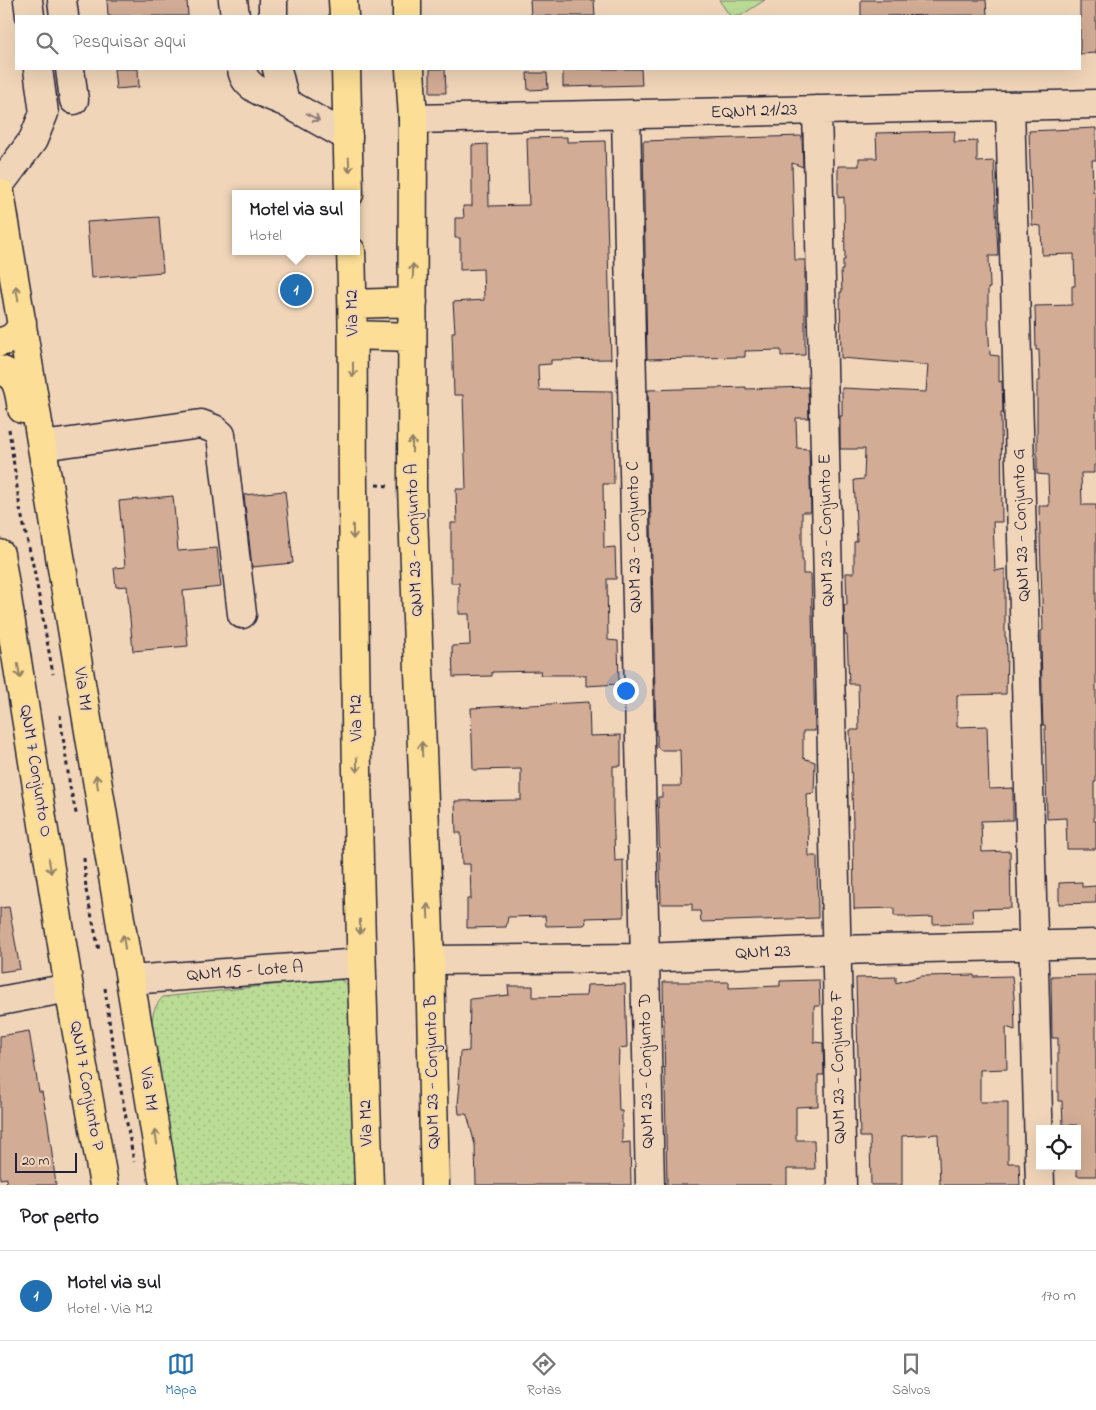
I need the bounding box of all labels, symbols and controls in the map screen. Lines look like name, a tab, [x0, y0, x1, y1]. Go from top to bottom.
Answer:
search box	[15, 15, 1081, 70]
icon: search	[33, 29, 61, 57]
text: Pesquisar aqui	[73, 29, 186, 56]
street label: EQNM 21/23	[710, 97, 798, 127]
one-way arrow	[306, 113, 320, 123]
one-way arrow	[344, 157, 353, 173]
popup	[232, 190, 360, 255]
text: Motel via sul	[249, 197, 343, 224]
text: Hotel	[249, 224, 282, 248]
one-way arrow	[408, 263, 418, 280]
pin: 1	[280, 271, 312, 309]
one-way arrow	[11, 286, 21, 302]
street label: Via M2	[340, 289, 366, 338]
one-way arrow	[348, 362, 358, 378]
one-way arrow	[407, 437, 417, 453]
street label: QNM 23 - Conjunto G	[1006, 448, 1038, 602]
street label: QNM 23 - Conjunto E	[813, 453, 841, 607]
street label: QNM 23 - Conjunto C	[621, 461, 649, 613]
street label: QNM 23 - Conjunto A	[399, 463, 431, 617]
one-way arrow	[349, 524, 358, 540]
one-way arrow	[14, 663, 24, 679]
street label: Via M1	[66, 665, 98, 713]
your location	[613, 678, 639, 704]
street label: Via M2	[344, 694, 370, 743]
street label: QNM 7 Conjunto O	[12, 703, 58, 839]
one-way arrow	[417, 741, 427, 757]
one-way arrow	[353, 756, 362, 772]
one-way arrow	[92, 774, 102, 790]
one-way arrow	[45, 858, 55, 874]
one-way arrow	[423, 903, 433, 920]
one-way arrow	[355, 918, 365, 935]
one-way arrow	[118, 934, 128, 950]
street label: QNM 23	[735, 939, 791, 967]
street label: QNM 15 - Lote A	[186, 955, 304, 989]
street label: QNM 23 - Conjunto F	[825, 990, 853, 1144]
street label: QNM 23 - Conjunto D	[633, 993, 661, 1149]
street label: QNM 23 - Conjunto B	[419, 995, 447, 1149]
street label: QNM 7 Conjunto P	[62, 1019, 110, 1153]
street label: Via M1	[132, 1065, 164, 1113]
street label: Via M2	[353, 1099, 381, 1148]
map controls	[1036, 1125, 1081, 1170]
button: locate	[1036, 1125, 1081, 1170]
one-way arrow	[150, 1129, 160, 1145]
scale bar	[15, 1150, 78, 1173]
text: 20 m	[22, 1151, 49, 1172]
text: Por perto	[20, 1203, 99, 1233]
text: Motel via sul	[67, 1270, 161, 1297]
text: 1	[33, 1284, 39, 1308]
text: 170 m	[1041, 1284, 1076, 1308]
text: Hotel · Via M2	[67, 1297, 153, 1321]
tab: Mapa	[165, 1350, 197, 1401]
tab: Rotas	[527, 1350, 561, 1401]
tab: Salvos	[892, 1350, 931, 1401]

